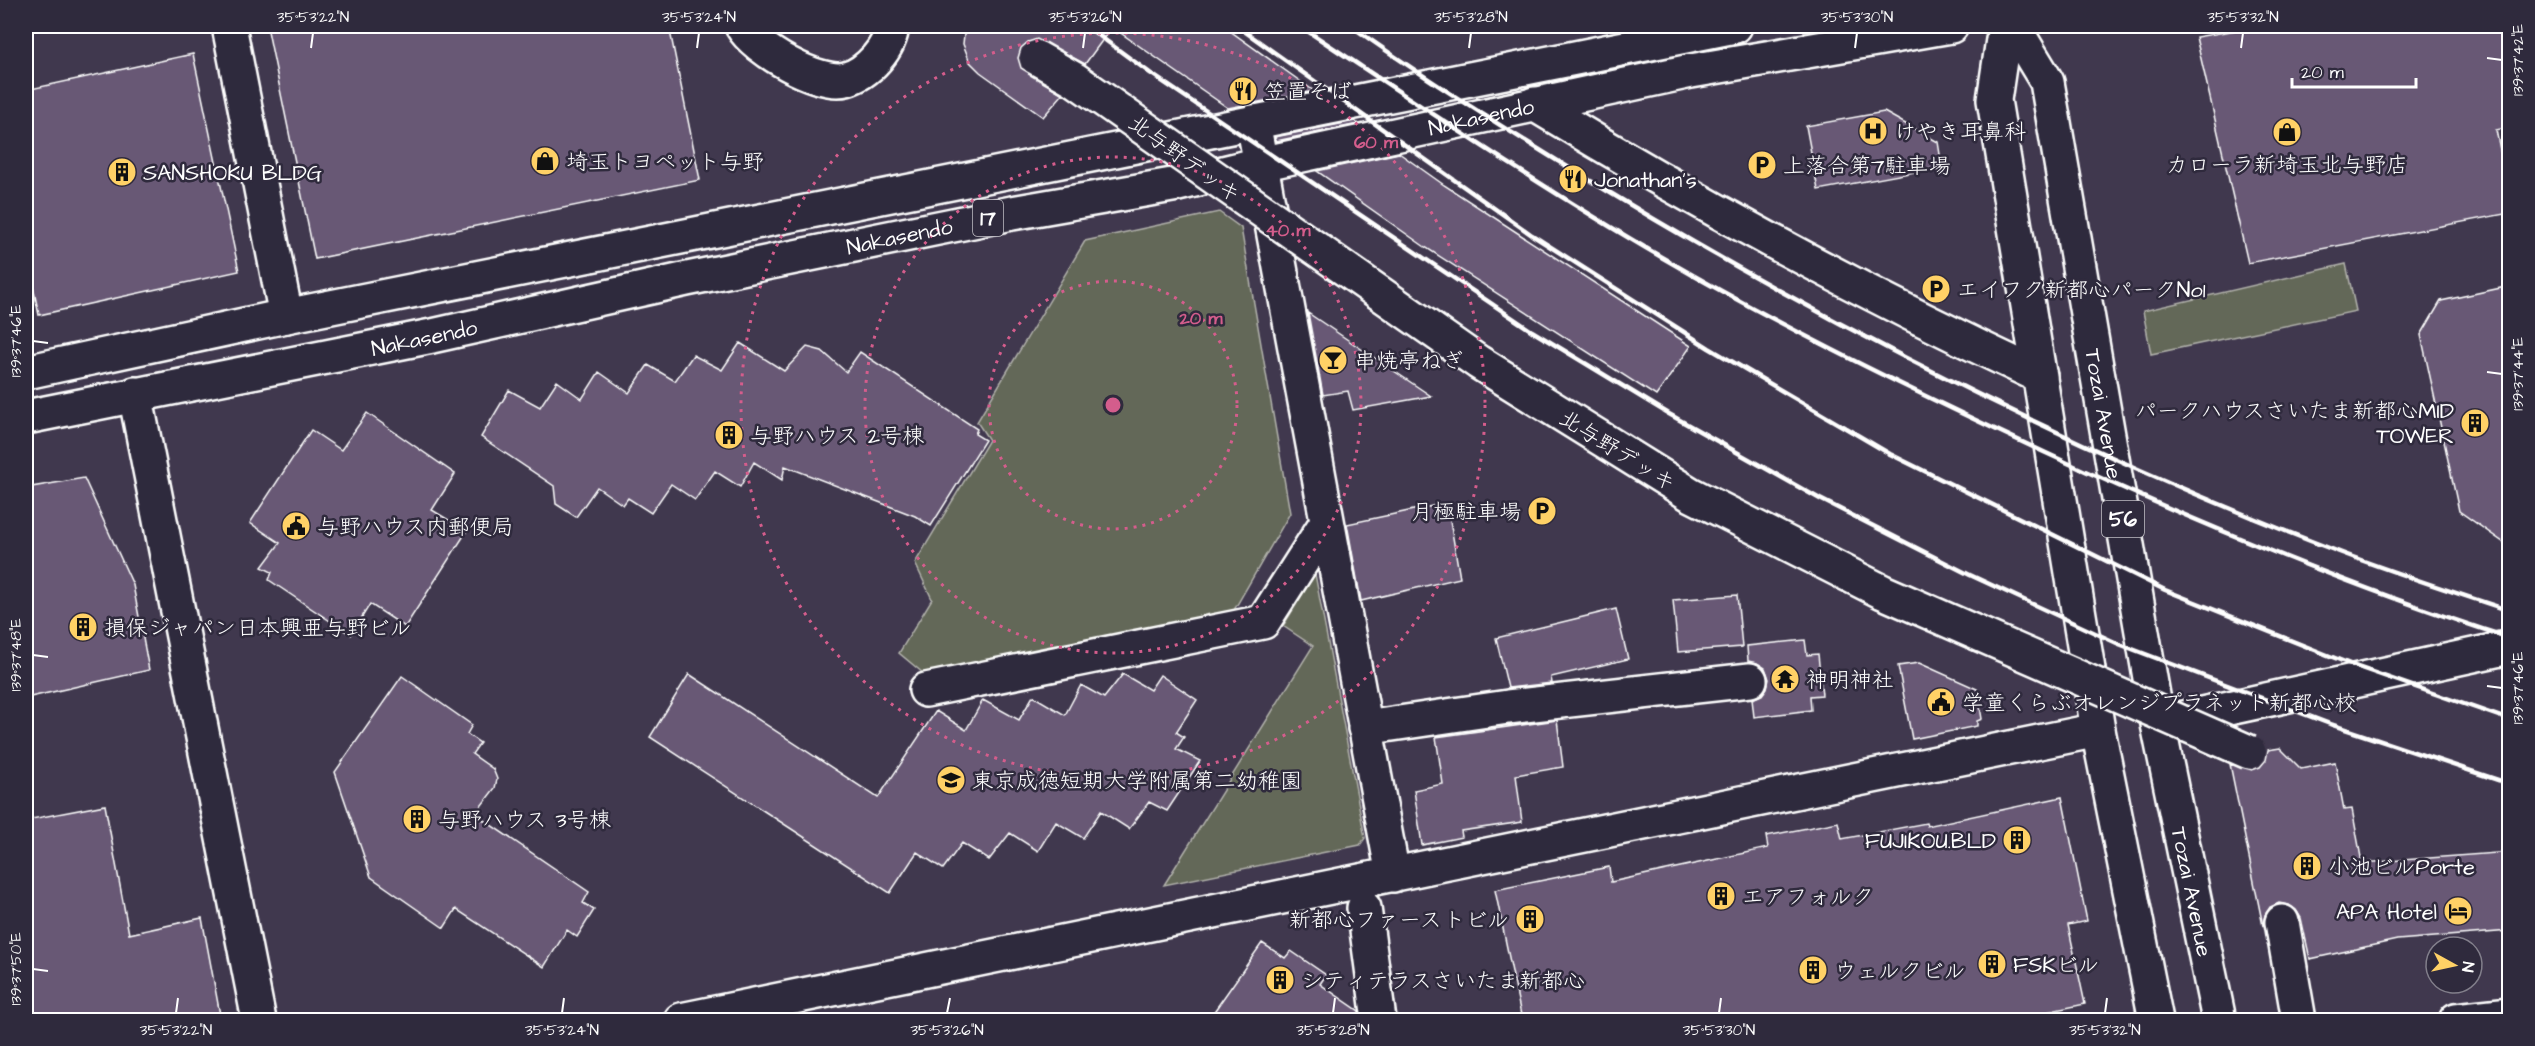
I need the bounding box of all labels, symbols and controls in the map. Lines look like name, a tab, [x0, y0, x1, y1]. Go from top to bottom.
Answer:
text: 35°53'22"N	[277, 7, 349, 28]
text: 35°53'24"N	[662, 7, 736, 28]
text: 35°53'26"N	[1048, 7, 1122, 28]
text: 35°53'28"N	[1434, 7, 1508, 28]
text: 35°53'30"N	[1821, 7, 1893, 28]
text: 35°53'32"N	[2207, 7, 2279, 28]
text: 139°37'42"E	[2508, 24, 2529, 96]
scale bar	[2292, 51, 2416, 89]
text: 20 m	[2301, 60, 2344, 85]
restaurant icon: 笠置そば	[1227, 75, 1259, 107]
place label: 笠置そば	[1264, 77, 1352, 108]
street label: Nakasendo	[1426, 91, 1538, 144]
street label: 北与野デッキ	[1122, 108, 1247, 211]
hospital icon: けやき耳鼻科	[1857, 115, 1889, 147]
shop icon: カローラ新埼玉北与野店	[2271, 116, 2303, 148]
place label: けやき耳鼻科	[1894, 117, 2026, 148]
text: 60 m	[1354, 130, 1399, 155]
shop icon: 埼玉トヨペット与野	[529, 145, 561, 177]
place label: 埼玉トヨペット与野	[566, 147, 764, 178]
parking icon: 上落合第7駐車場	[1746, 149, 1778, 181]
place label: カローラ新埼玉北与野店	[2166, 150, 2408, 181]
place label: 上落合第7駐車場	[1783, 151, 1951, 182]
building icon: SANSHOKU BLDG	[106, 156, 138, 188]
place label: SANSHOKU BLDG	[143, 158, 322, 189]
restaurant icon: Jonathan's	[1557, 163, 1589, 195]
place label: Jonathan's	[1594, 165, 1697, 196]
road number: 17	[973, 200, 1003, 236]
street label: Nakasendo	[844, 211, 956, 263]
text: 40 m	[1266, 218, 1311, 243]
parking icon: エイフク新都心パークNo1	[1920, 273, 1952, 305]
place label: エイフク新都心パークNo1	[1957, 275, 2206, 306]
text: 139°37'46"E	[6, 305, 27, 377]
text: 20 m	[1179, 306, 1223, 331]
street label: Nakasendo	[369, 312, 481, 365]
text: 139°37'44"E	[2508, 337, 2529, 411]
bar icon: 串焼亭ねぎ	[1317, 344, 1349, 376]
place label: 串焼亭ねぎ	[1354, 346, 1464, 377]
street label: Tozai Avenue	[2076, 346, 2129, 482]
centre of rings	[1103, 395, 1123, 415]
place label: パークハウスさいたま新都心MID TOWER	[2135, 396, 2454, 452]
street label: 北与野デッキ	[1553, 403, 1681, 499]
building icon: パークハウスさいたま新都心MID TOWER	[2459, 407, 2491, 439]
building icon: 与野ハウス 2号棟	[713, 419, 745, 451]
place label: 与野ハウス 2号棟	[750, 421, 924, 452]
parking icon: 月極駐車場	[1526, 495, 1558, 527]
place label: 月極駐車場	[1411, 497, 1521, 528]
road number: 56	[2102, 501, 2144, 537]
public building icon: 与野ハウス内郵便局	[280, 510, 312, 542]
place label: 与野ハウス内郵便局	[317, 512, 514, 543]
building icon: 損保ジャパン日本興亜与野ビル	[67, 611, 99, 643]
place label: 損保ジャパン日本興亜与野ビル	[104, 613, 412, 644]
text: 139°37'48"E	[6, 618, 27, 692]
text: 139°37'46"E	[2508, 652, 2529, 724]
temple icon: 神明神社	[1769, 663, 1801, 695]
place label: 神明神社	[1806, 665, 1894, 696]
public building icon: 学童くらぶオレンジプラネット新都心校	[1925, 686, 1957, 718]
place label: 学童くらぶオレンジプラネット新都心校	[1962, 688, 2357, 719]
school or university icon: 東京成徳短期大学附属第二幼稚園	[935, 764, 967, 796]
place label: 東京成徳短期大学附属第二幼稚園	[972, 766, 1302, 797]
building icon: 与野ハウス 3号棟	[401, 803, 433, 835]
place label: 与野ハウス 3号棟	[438, 805, 611, 836]
building icon: FUJIKOU.BLD	[2001, 824, 2033, 856]
street label: Tozai Avenue	[2163, 824, 2220, 960]
place label: FUJIKOU.BLD	[1865, 826, 1996, 857]
building icon: 小池ビルPorte	[2291, 850, 2323, 882]
place label: 小池ビルPorte	[2328, 852, 2475, 883]
building icon: エアフォルク	[1705, 880, 1737, 912]
place label: エアフォルク	[1742, 882, 1874, 913]
hotel icon: APA Hotel	[2442, 895, 2474, 927]
place label: APA Hotel	[2336, 897, 2437, 928]
building icon: 新都心ファーストビル	[1514, 903, 1546, 935]
place label: 新都心ファーストビル	[1289, 905, 1509, 936]
text: 139°37'50"E	[6, 932, 27, 1006]
north arrow	[2424, 935, 2484, 995]
building icon: FSKビル	[1976, 948, 2008, 980]
place label: FSKビル	[2013, 950, 2099, 981]
building icon: ウェルクビル	[1797, 954, 1829, 986]
place label: ウェルクビル	[1834, 956, 1966, 987]
text: N	[2456, 960, 2479, 973]
building icon: シティテラスさいたま新都心	[1264, 964, 1296, 996]
place label: シティテラスさいたま新都心	[1301, 966, 1585, 997]
text: 35°53'22"N	[140, 1020, 212, 1041]
text: 35°53'24"N	[525, 1020, 599, 1041]
text: 35°53'26"N	[910, 1020, 984, 1041]
text: 35°53'28"N	[1296, 1020, 1370, 1041]
text: 35°53'30"N	[1683, 1020, 1755, 1041]
text: 35°53'32"N	[2069, 1020, 2141, 1041]

